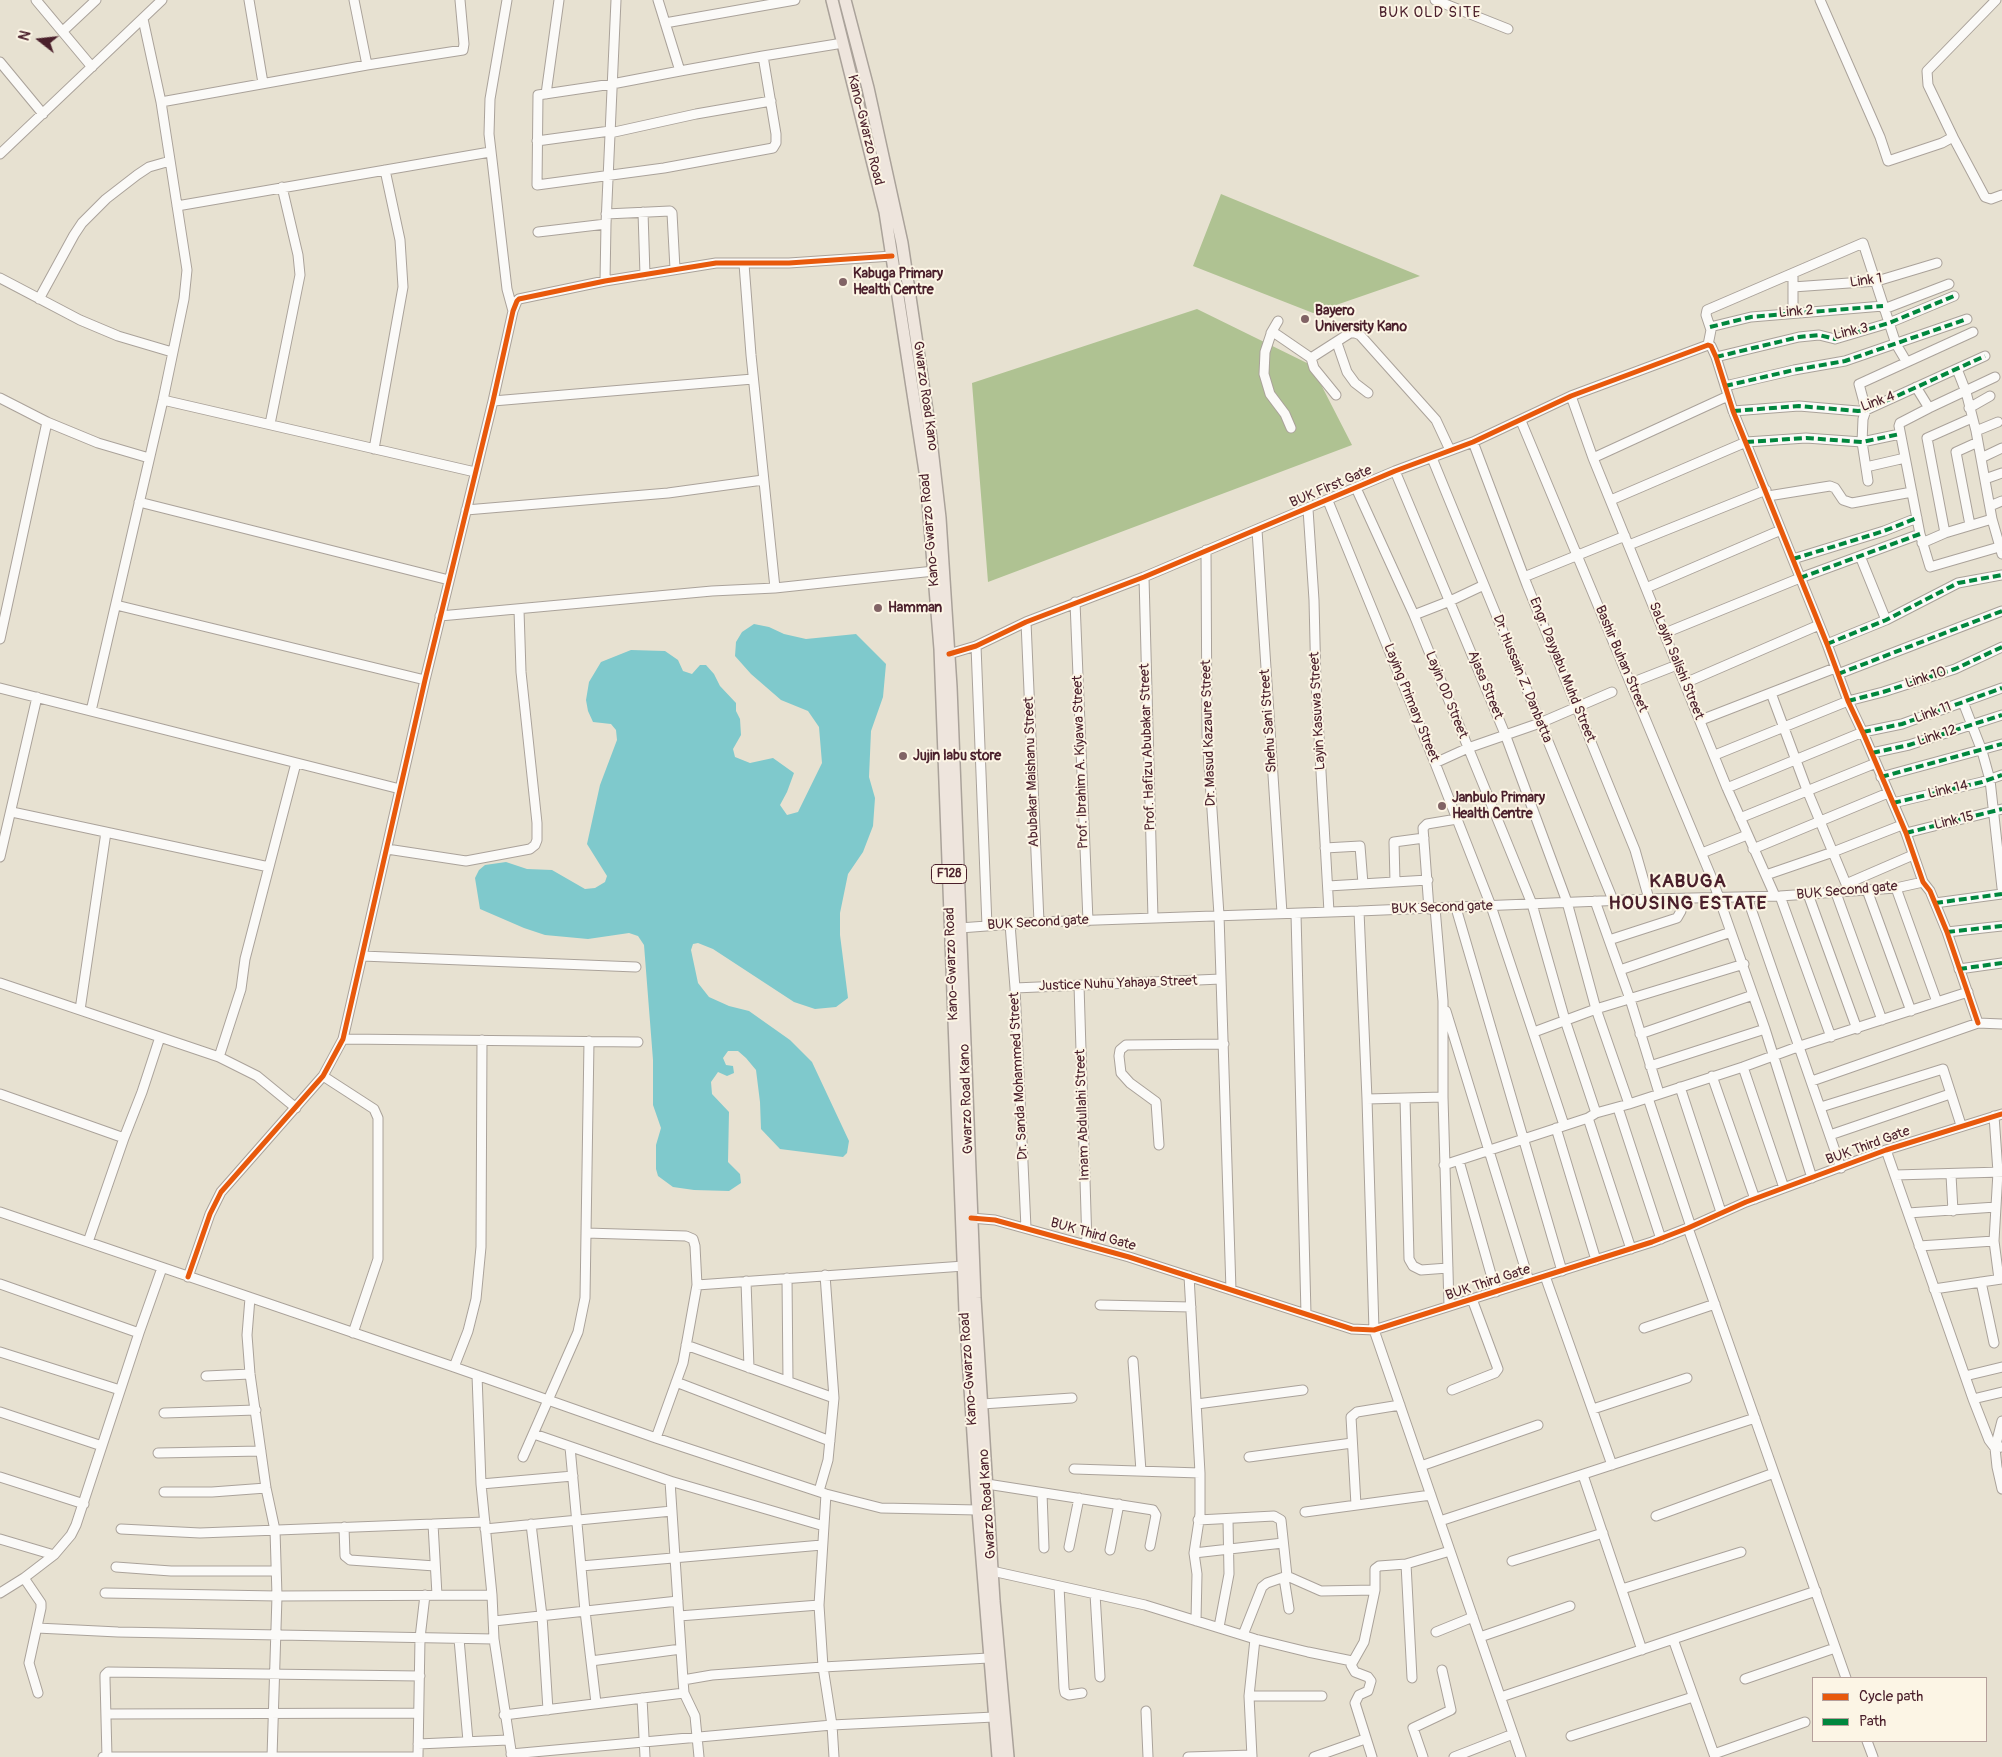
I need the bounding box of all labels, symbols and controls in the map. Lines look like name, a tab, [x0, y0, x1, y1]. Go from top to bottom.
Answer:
district label: BUK OLD SITE	[1377, 4, 1483, 22]
north arrow	[15, 15, 65, 65]
text: N	[16, 29, 35, 43]
street label: Kano-Gwarzo Road	[843, 73, 887, 187]
place label: Kabuga Primary Health Centre	[853, 266, 943, 298]
street label: Link 1	[1849, 270, 1883, 292]
marker: Kabuga Primary Health Centre	[837, 276, 849, 288]
street label: Link 2	[1778, 302, 1814, 322]
place label: Bayero University Kano	[1315, 303, 1407, 336]
marker: Bayero University Kano	[1299, 313, 1311, 325]
street label: Link 3	[1832, 320, 1870, 344]
street label: Gwarzo Road Kano	[909, 340, 941, 452]
street label: Link 4	[1859, 388, 1897, 416]
street label: BUK First Gate	[1287, 462, 1375, 512]
street label: Kano-Gwarzo Road	[917, 473, 943, 587]
street label: Engr. Dayyabu Muhd Street	[1525, 595, 1599, 745]
place label: Hamman	[888, 600, 942, 616]
street label: SaLayin Salishi Street	[1645, 600, 1707, 722]
marker: Hamman	[872, 602, 884, 614]
street label: Bashir Buhan Street	[1591, 603, 1651, 715]
street label: Dr. Hussain Z. Danbatta	[1489, 613, 1555, 745]
street label: Laying Primary Street	[1380, 641, 1442, 765]
street label: Ajasa Street	[1464, 648, 1506, 722]
street label: Layin OD Street	[1421, 649, 1471, 741]
street label: Layin Kasuwa Street	[1307, 651, 1329, 771]
street label: Dr. Masud Kazaure Street	[1198, 659, 1220, 807]
street label: Prof. Hafizu Abubakar Street	[1137, 663, 1159, 831]
street label: Link 10	[1903, 664, 1949, 692]
street label: Shehu Sani Street	[1257, 669, 1281, 773]
street label: Prof. Ibrahim A. Kiyawa Street	[1070, 675, 1092, 849]
street label: Abubakar Maishanu Street	[1021, 696, 1043, 848]
street label: Link 11	[1912, 699, 1954, 727]
street label: Link 12	[1915, 722, 1959, 750]
place label: Jujin labu store	[913, 748, 1001, 764]
marker: Jujin labu store	[897, 750, 909, 762]
street label: Link 14	[1926, 777, 1970, 803]
place label: Janbulo Primary Health Centre	[1452, 790, 1545, 822]
marker: Janbulo Primary Health Centre	[1436, 800, 1448, 812]
street label: Link 15	[1933, 808, 1975, 834]
road number: F128	[932, 864, 966, 884]
district label: KABUGA HOUSING ESTATE	[1607, 871, 1769, 915]
street label: BUK Second gate	[1796, 878, 1898, 904]
street label: BUK Second gate	[1391, 898, 1493, 918]
street label: Kano-Gwarzo Road	[942, 907, 962, 1021]
street label: BUK Second gate	[987, 912, 1089, 934]
street label: Justice Nuhu Yahaya Street	[1038, 973, 1198, 995]
street label: Dr. Sanda Mohammed Street	[1006, 992, 1032, 1160]
street label: Gwarzo Road Kano	[957, 1044, 977, 1154]
street label: Imam Abdullahi Street	[1072, 1049, 1094, 1181]
street label: BUK Third Gate	[1824, 1123, 1912, 1169]
street label: BUK Third Gate	[1048, 1215, 1138, 1255]
street label: BUK Third Gate	[1443, 1261, 1533, 1305]
street label: Kano-Gwarzo Road	[957, 1312, 981, 1426]
street label: Gwarzo Road Kano	[976, 1448, 1000, 1560]
legend	[1812, 1677, 1987, 1742]
text: Cycle path	[1859, 1687, 1923, 1706]
text: Path	[1859, 1712, 1886, 1731]

